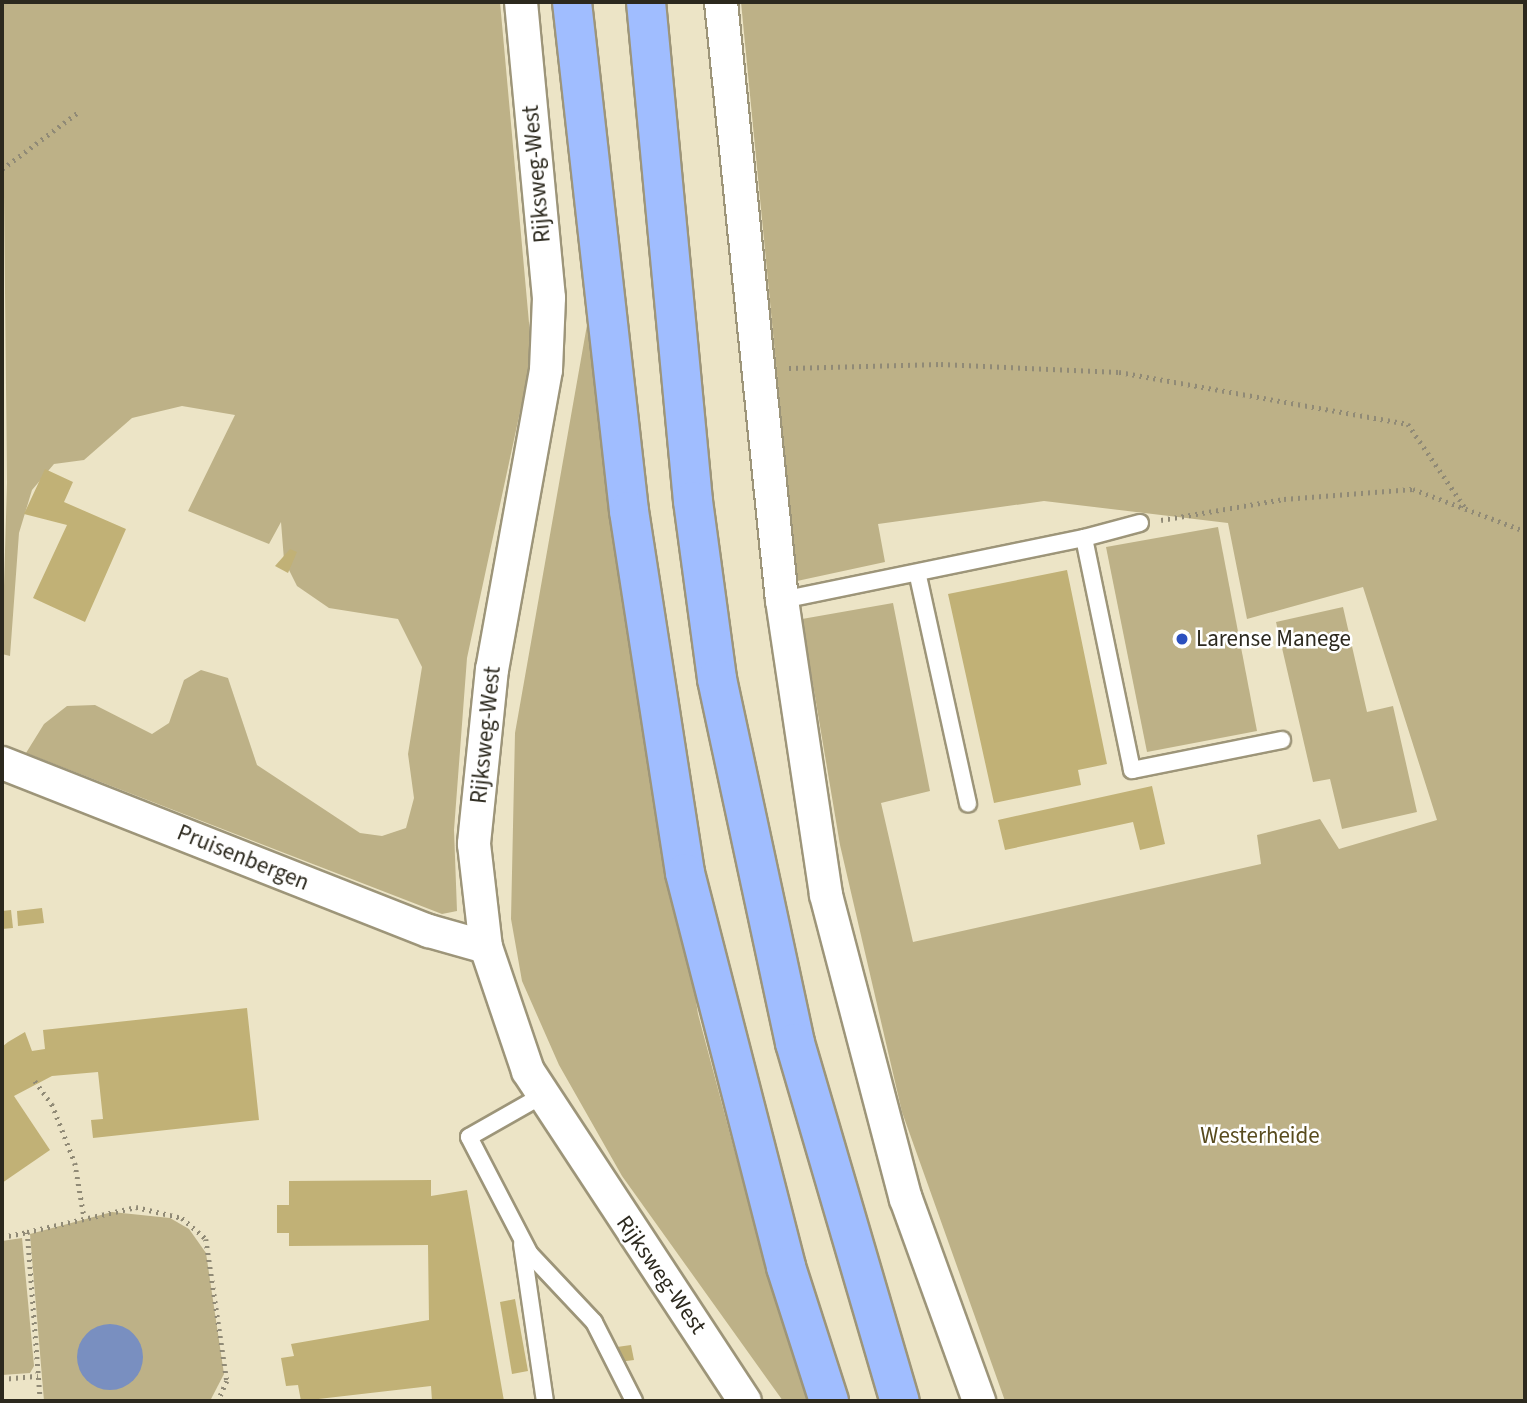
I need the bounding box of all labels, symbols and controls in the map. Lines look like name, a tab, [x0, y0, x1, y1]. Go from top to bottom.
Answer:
street label: Rijksweg-West	[517, 104, 557, 244]
place label: Larense Manege	[1196, 625, 1351, 653]
marker: Larense Manege	[1174, 631, 1190, 647]
street label: Rijksweg-West	[465, 665, 507, 805]
street label: Pruisenbergen	[173, 819, 313, 897]
park label: Westerheide	[1200, 1122, 1320, 1150]
street label: Rijksweg-West	[610, 1211, 712, 1339]

